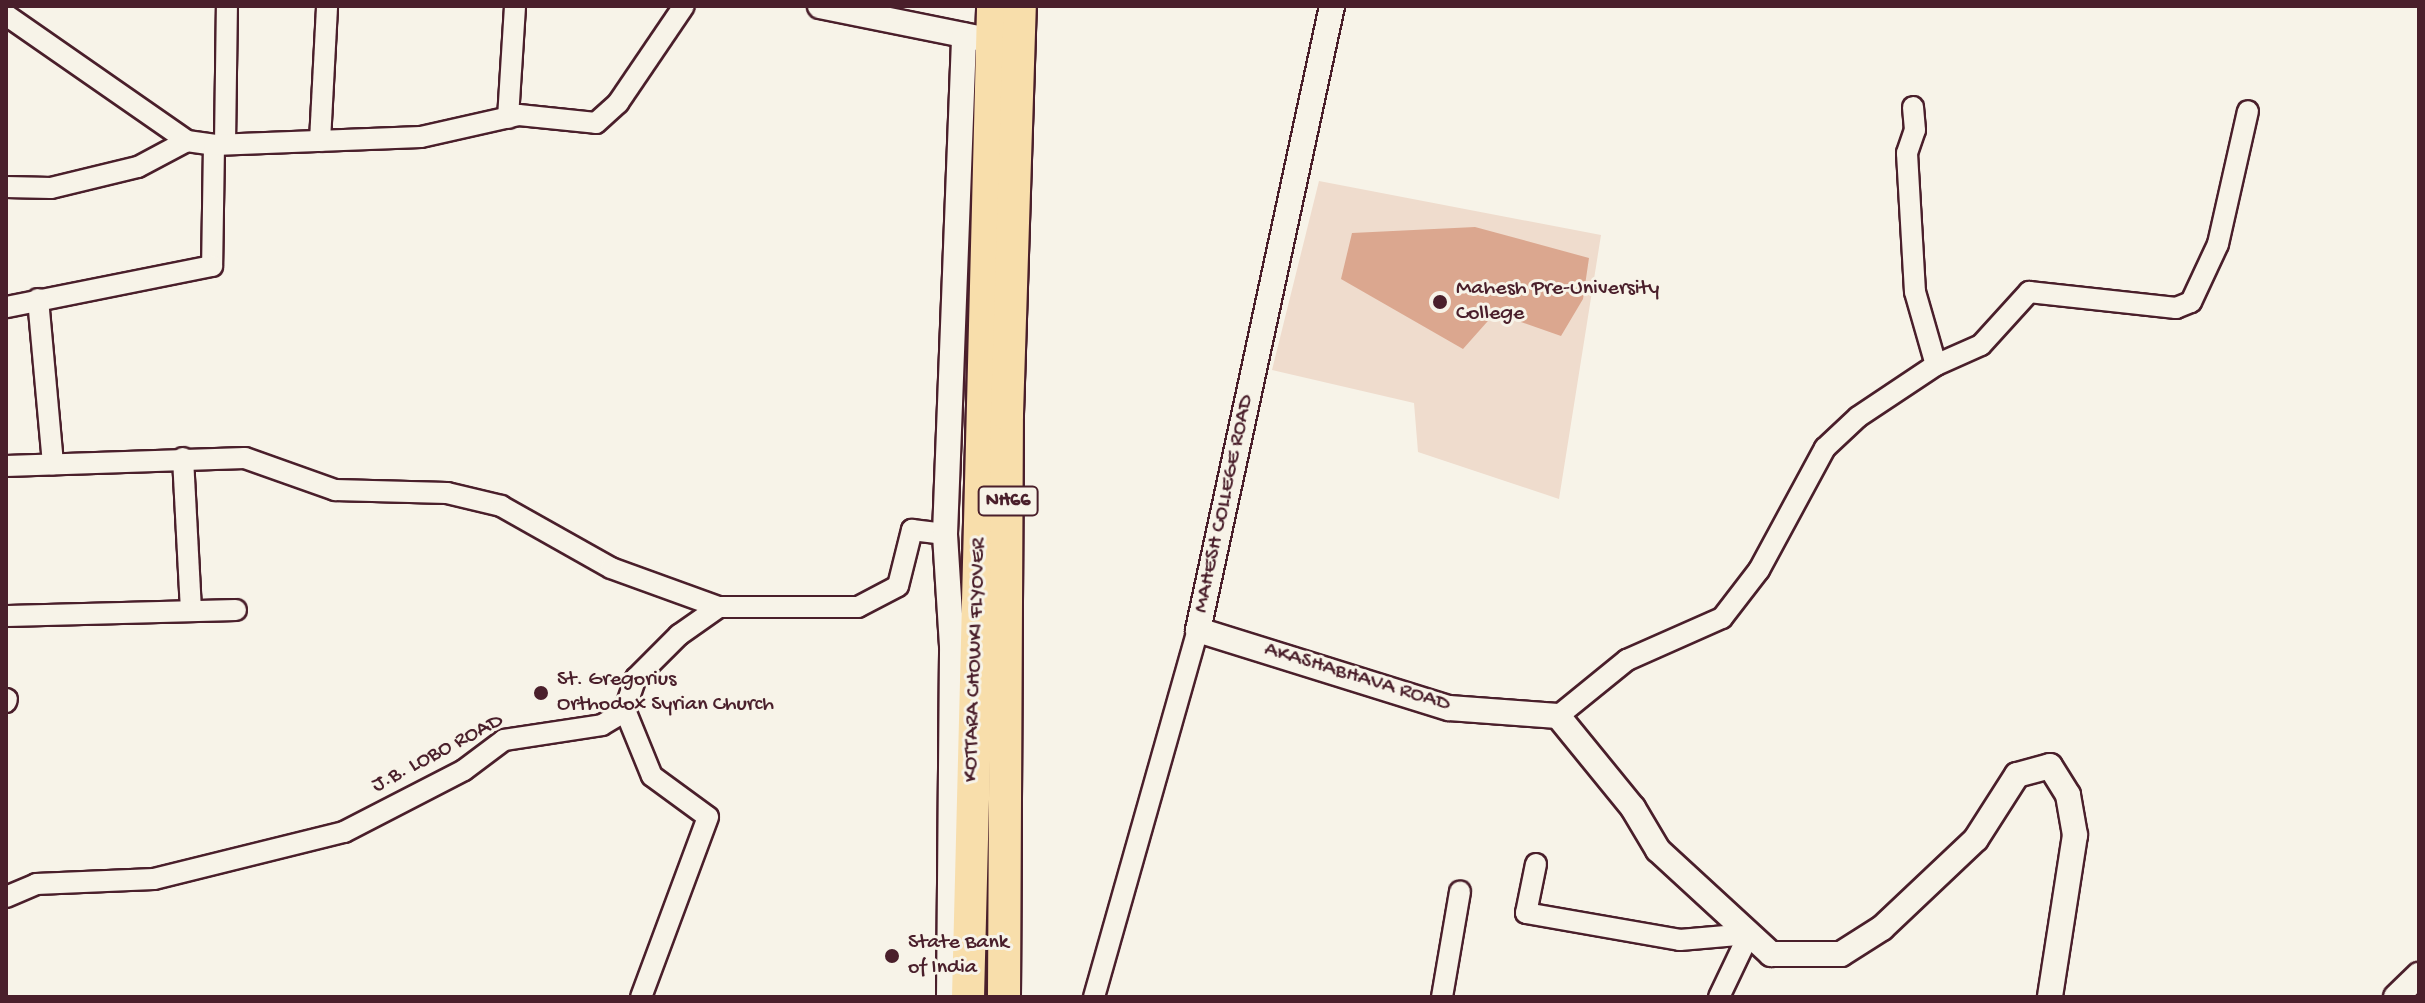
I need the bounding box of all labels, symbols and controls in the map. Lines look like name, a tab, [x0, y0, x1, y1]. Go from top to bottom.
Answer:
place label: Mahesh Pre-University College	[1456, 276, 1659, 328]
marker: Mahesh Pre-University College	[1431, 293, 1449, 311]
street label: MAHESH COLLEGE ROAD	[1189, 393, 1261, 615]
road number: NH66	[976, 485, 1040, 517]
street label: KOTTARA CHOWKI FLYOVER	[959, 537, 993, 783]
street label: AKASHABHAVA ROAD	[1261, 637, 1453, 719]
place label: St. Gregorius Orthodox Syrian Church	[557, 667, 774, 718]
marker: St. Gregorius Orthodox Syrian Church	[532, 684, 550, 702]
street label: J.B. LOBO ROAD	[368, 708, 508, 800]
place label: State Bank of India	[908, 930, 1009, 982]
marker: State Bank of India	[883, 947, 901, 965]

